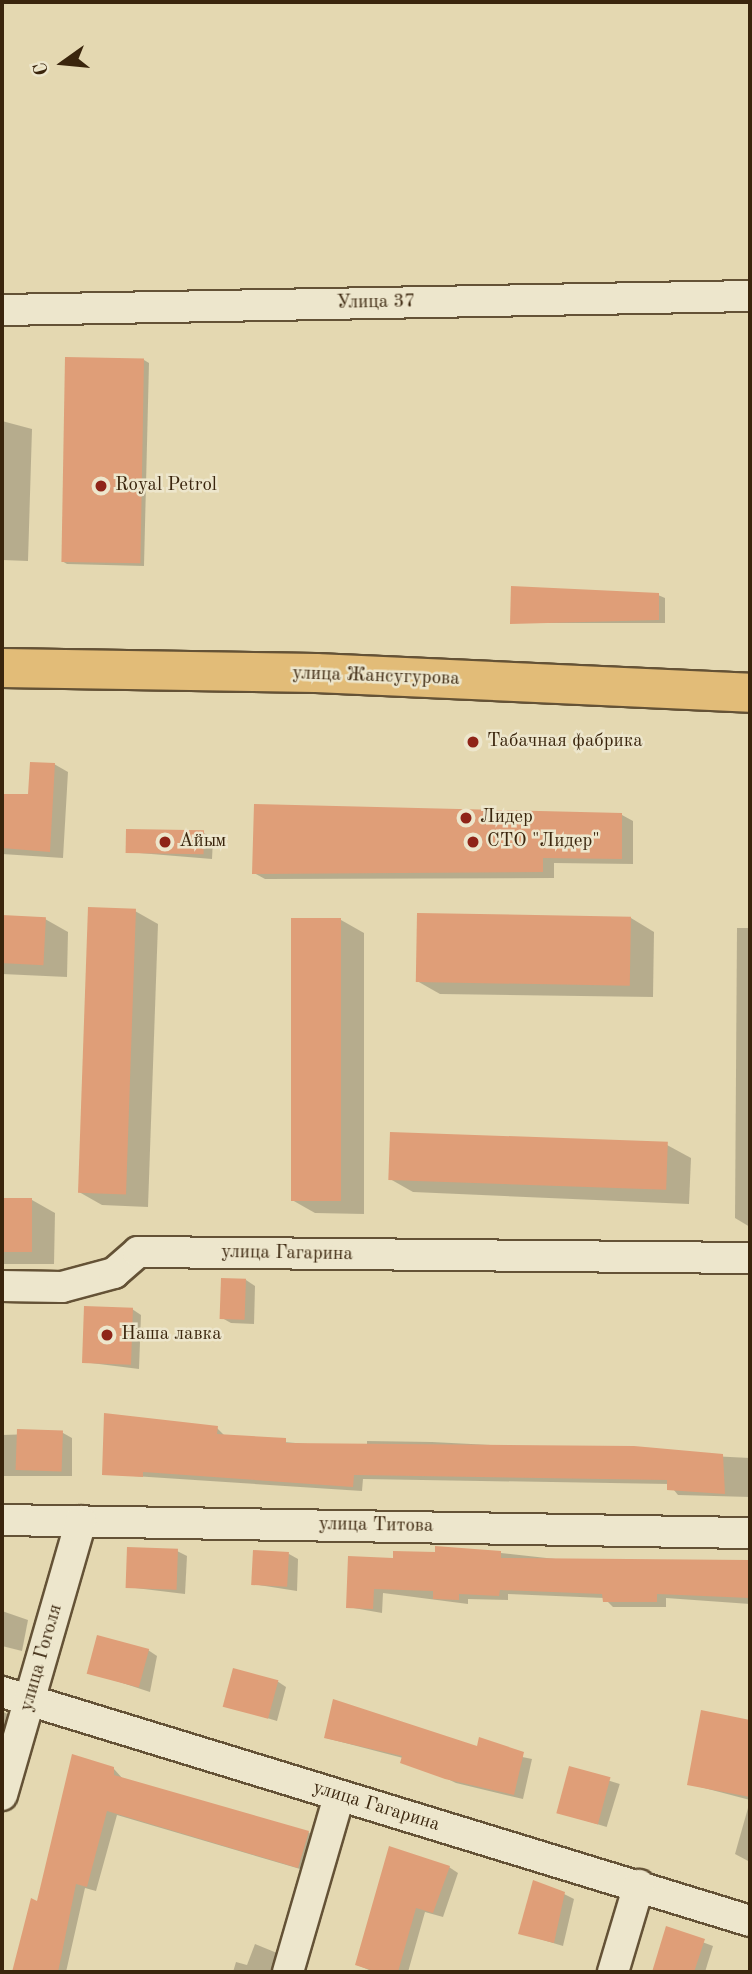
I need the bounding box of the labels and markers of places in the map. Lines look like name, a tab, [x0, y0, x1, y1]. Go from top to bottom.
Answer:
place label: Royal Petrol	[115, 475, 217, 497]
marker: Royal Petrol	[93, 478, 109, 494]
place label: Табачная фабрика	[487, 731, 643, 753]
marker: Табачная фабрика	[465, 734, 481, 750]
place label: Лидер	[480, 807, 533, 829]
marker: Лидер	[458, 810, 474, 826]
place label: Айым	[179, 831, 226, 853]
place label: СТО "Лидер"	[487, 831, 600, 853]
marker: Айым	[157, 834, 173, 850]
marker: СТО "Лидер"	[465, 834, 481, 850]
place label: Наша лавка	[121, 1324, 222, 1346]
marker: Наша лавка	[99, 1327, 115, 1343]

